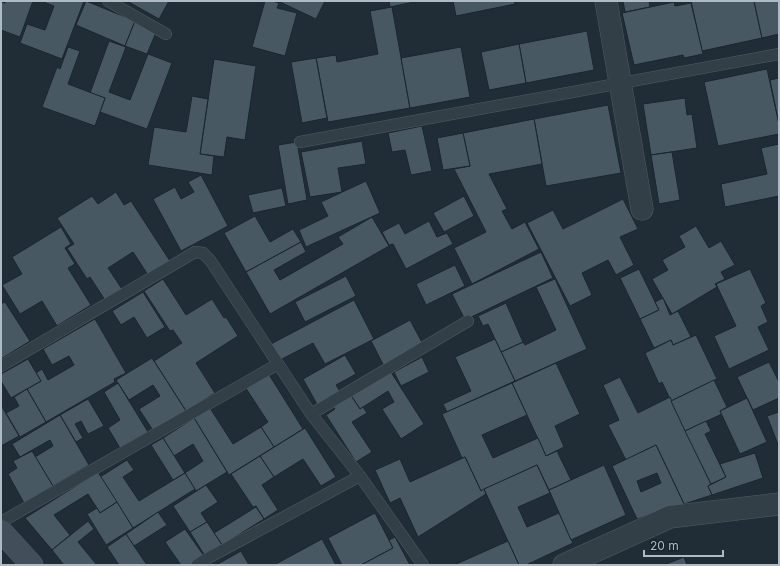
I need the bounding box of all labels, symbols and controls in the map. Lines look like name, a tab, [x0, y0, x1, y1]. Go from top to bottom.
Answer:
scale bar	[644, 532, 723, 558]
text: 20 m	[650, 538, 679, 553]

